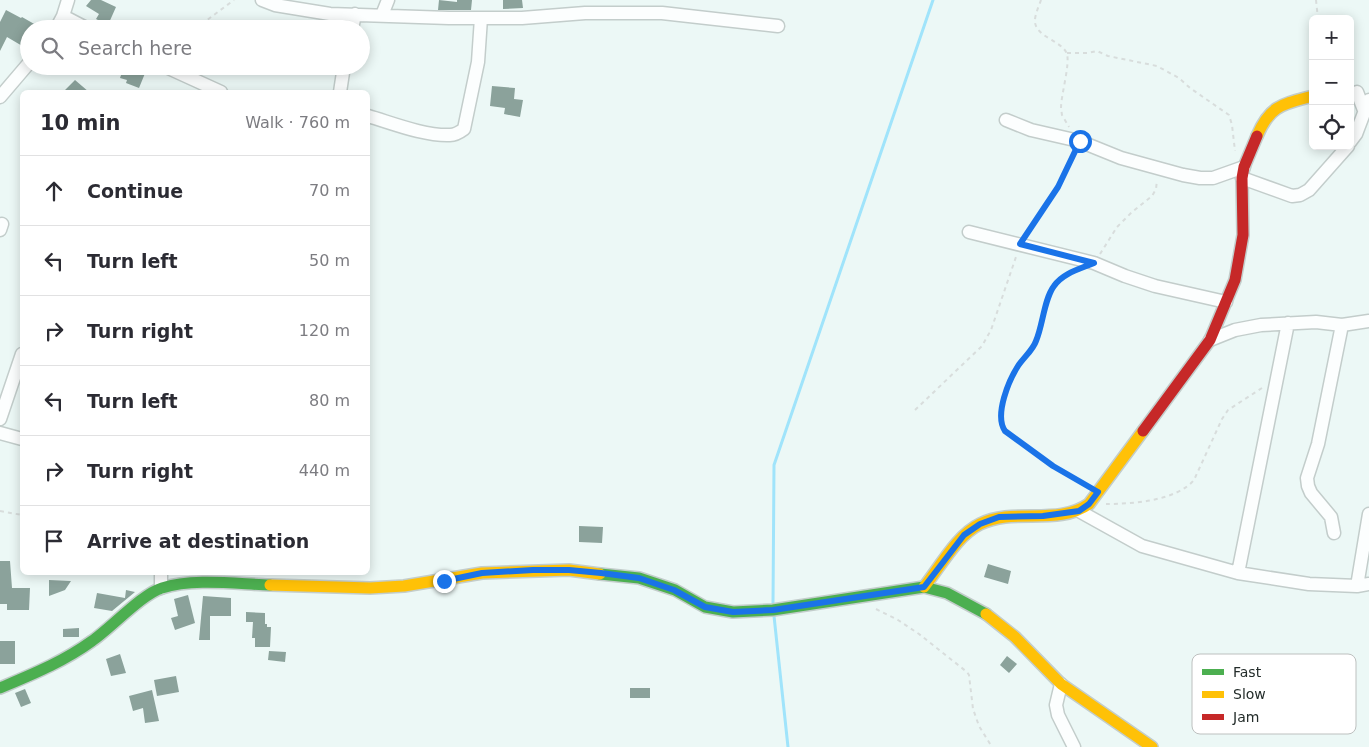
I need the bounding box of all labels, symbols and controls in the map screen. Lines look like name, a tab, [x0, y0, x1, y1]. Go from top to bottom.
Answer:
map controls	[1309, 15, 1354, 150]
button: +	[1309, 15, 1354, 60]
search box	[20, 20, 370, 75]
icon: search	[38, 34, 66, 62]
text: Search here	[78, 37, 192, 59]
button: −	[1309, 60, 1354, 105]
button: locate	[1309, 105, 1354, 150]
text: 10 min	[40, 111, 121, 135]
text: Walk · 760 m	[245, 113, 350, 132]
route start	[1069, 130, 1092, 153]
icon: ahead	[40, 177, 68, 205]
text: Continue	[87, 180, 183, 202]
text: 70 m	[309, 181, 350, 200]
icon: left	[40, 247, 68, 275]
text: Turn left	[87, 250, 178, 272]
text: 50 m	[309, 251, 350, 270]
icon: right	[40, 317, 68, 345]
text: Turn right	[87, 320, 193, 342]
text: 120 m	[299, 321, 350, 340]
icon: left	[40, 387, 68, 415]
text: Turn left	[87, 390, 178, 412]
text: 80 m	[309, 391, 350, 410]
icon: right	[40, 457, 68, 485]
text: Turn right	[87, 460, 193, 482]
text: 440 m	[299, 461, 350, 480]
icon: arrive	[40, 527, 68, 555]
text: Arrive at destination	[87, 530, 309, 552]
route end	[433, 570, 456, 593]
legend	[1192, 654, 1356, 734]
text: Fast	[1233, 664, 1262, 680]
text: Slow	[1233, 686, 1266, 702]
text: Jam	[1232, 709, 1259, 725]

